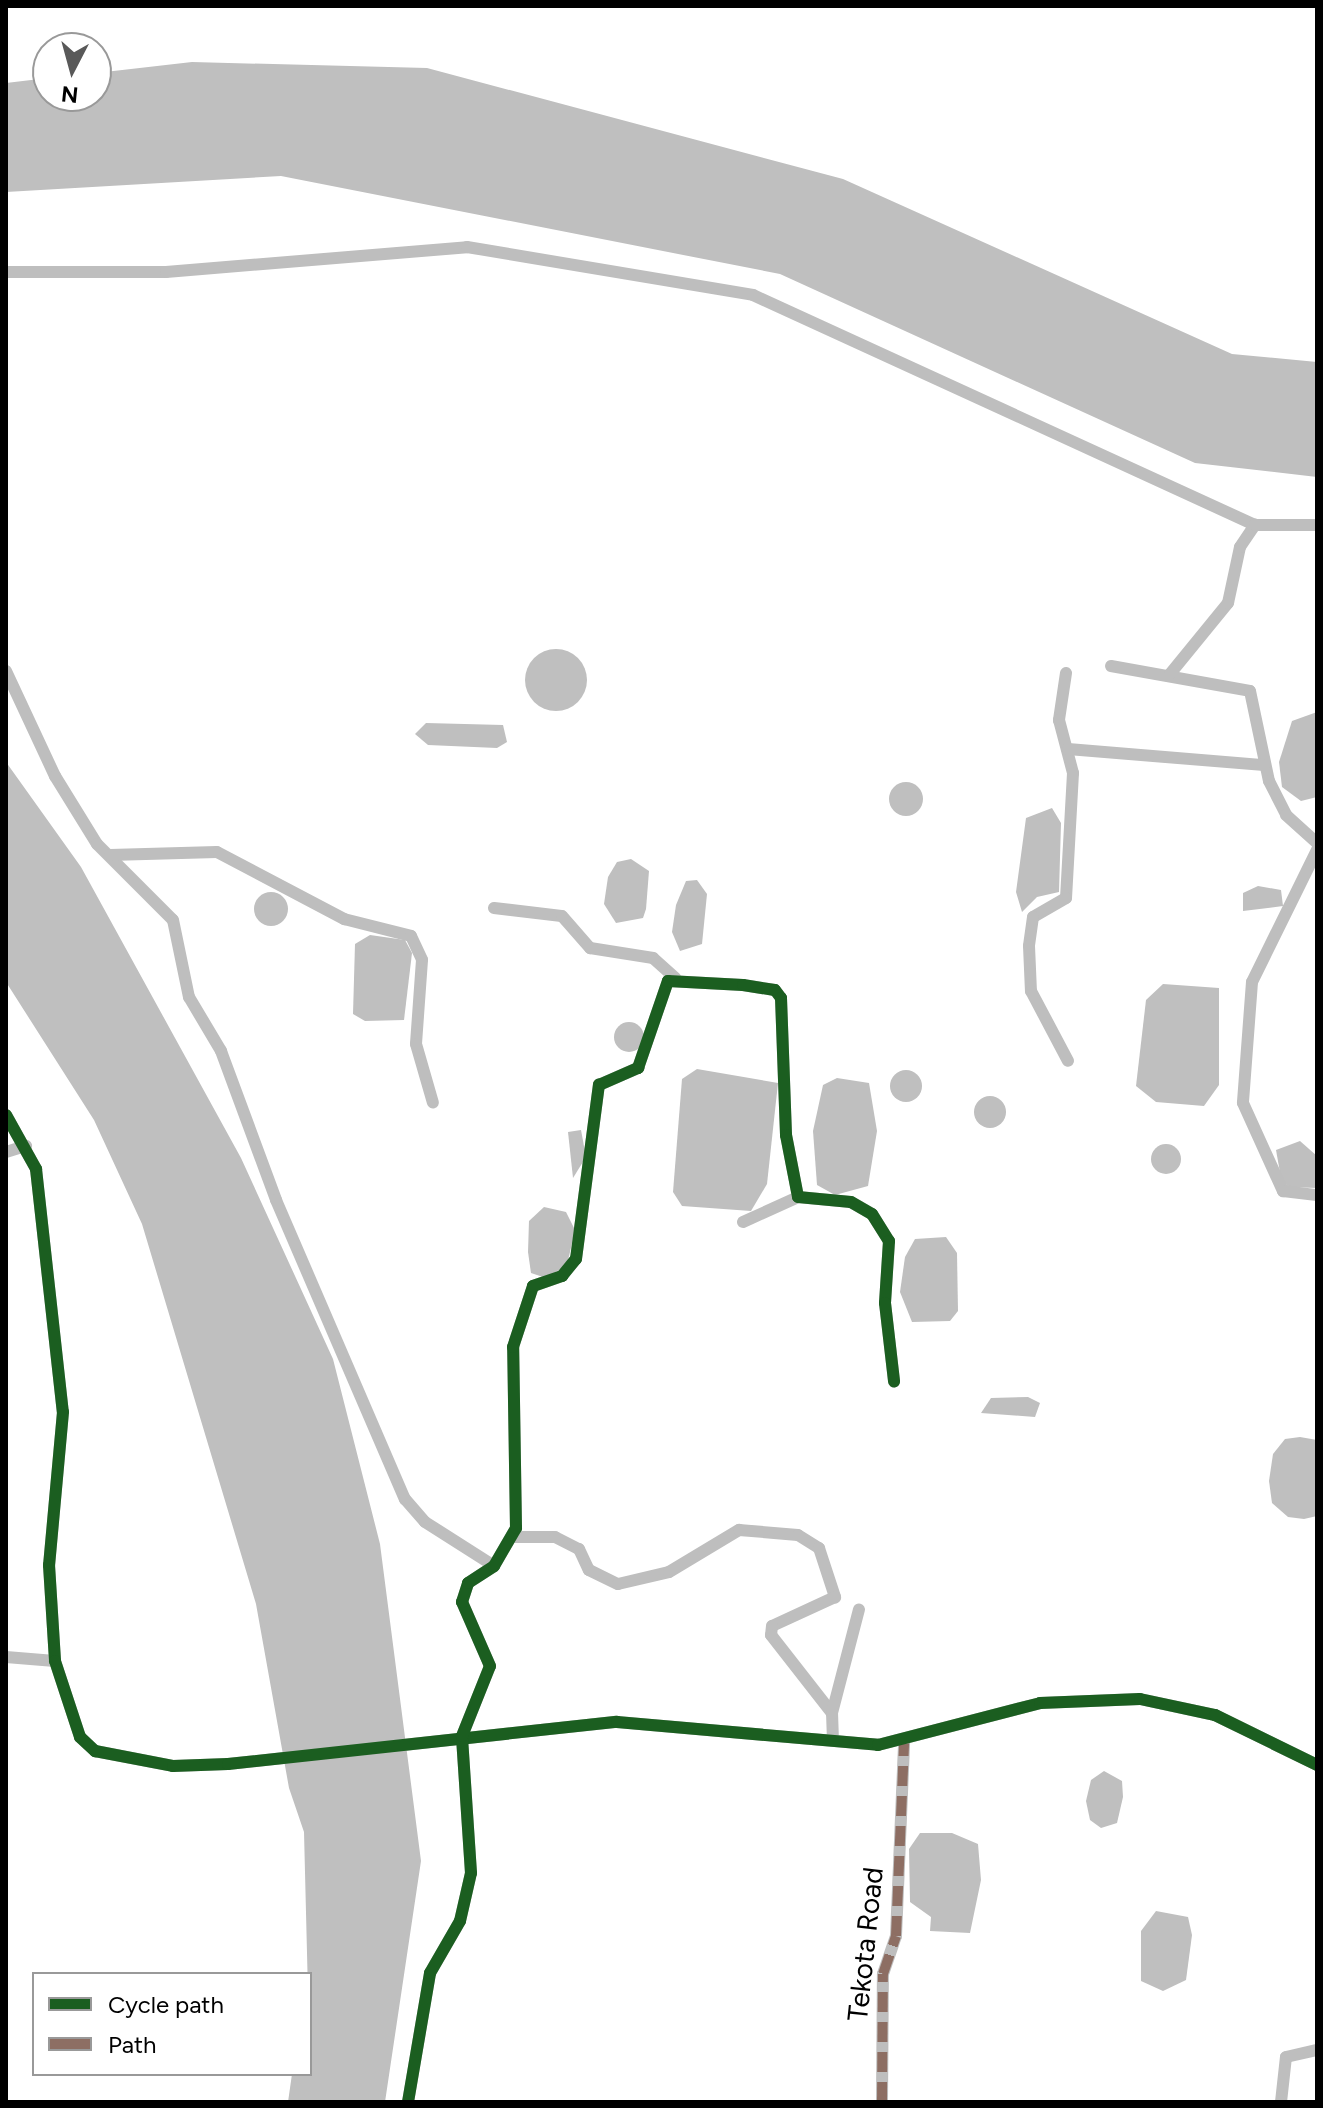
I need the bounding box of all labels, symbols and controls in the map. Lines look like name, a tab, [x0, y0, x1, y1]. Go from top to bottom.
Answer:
north arrow	[32, 32, 112, 112]
text: N	[60, 80, 80, 109]
street label: Tekota Road	[840, 1865, 890, 2023]
legend	[32, 1972, 312, 2076]
text: Cycle path	[108, 1990, 224, 2019]
text: Path	[108, 2030, 156, 2059]

